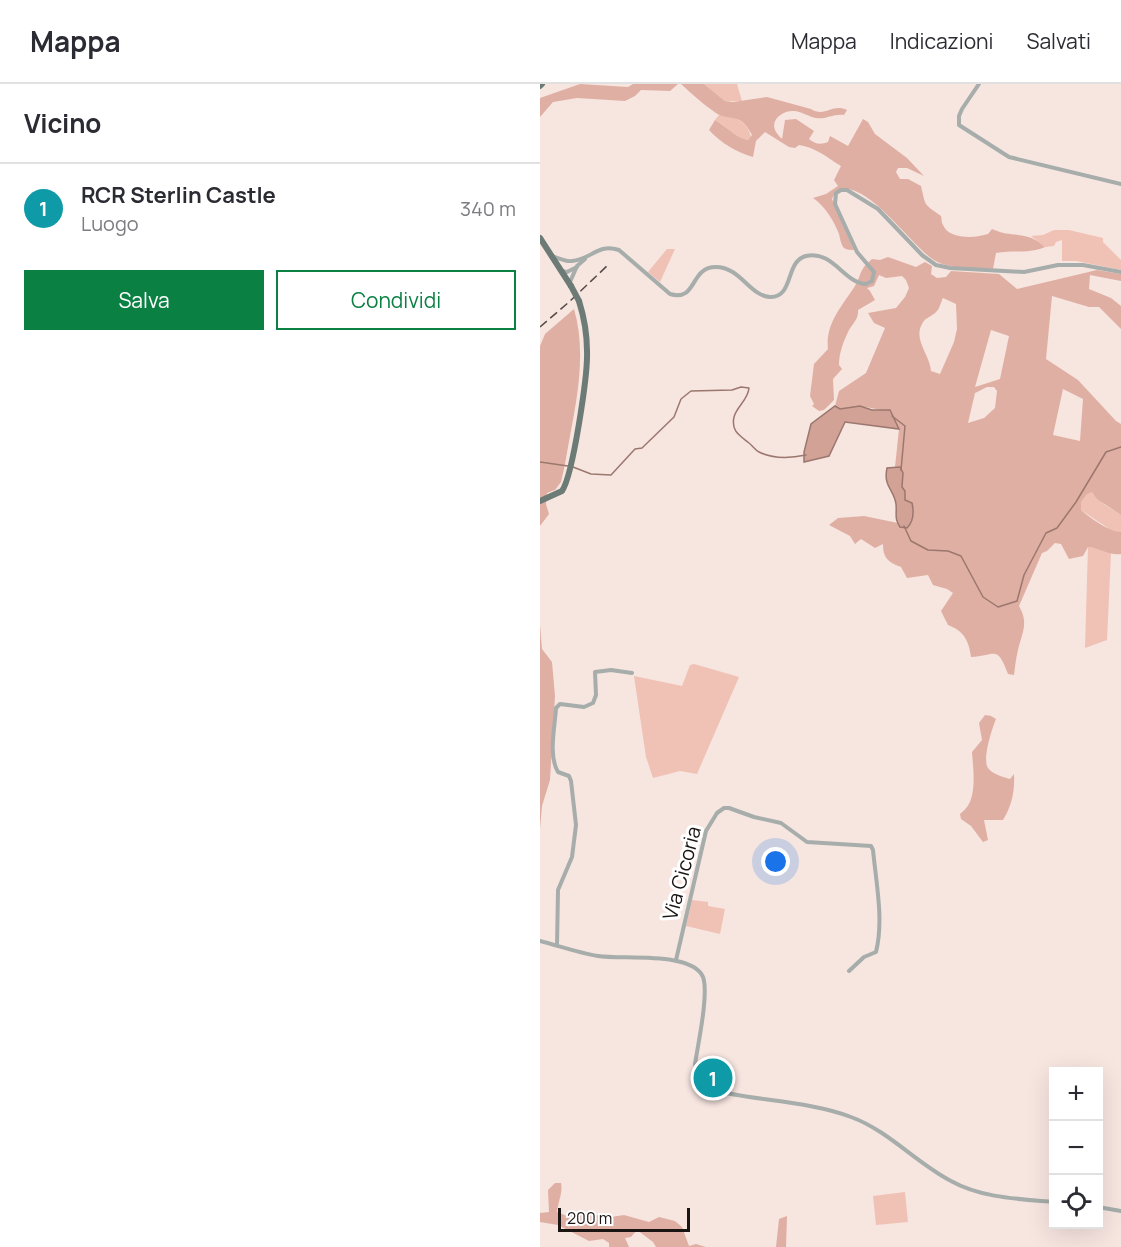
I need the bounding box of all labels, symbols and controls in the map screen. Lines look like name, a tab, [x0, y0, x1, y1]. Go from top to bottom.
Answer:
text: Mappa	[30, 22, 121, 60]
text: Mappa	[791, 27, 857, 55]
text: Indicazioni	[890, 27, 993, 55]
text: Salvati	[1026, 27, 1091, 55]
text: Vicino	[24, 105, 101, 141]
text: RCR Sterlin Castle	[81, 180, 276, 210]
text: 1	[39, 195, 48, 222]
text: 340 m	[460, 195, 516, 222]
text: Luogo	[81, 210, 139, 237]
button: Salva	[24, 270, 264, 330]
button: Condividi	[276, 270, 516, 330]
street label: Via Cicoria	[656, 823, 707, 923]
your location	[761, 847, 790, 876]
pin: 1	[694, 1056, 732, 1100]
map controls	[1049, 1067, 1103, 1229]
button: +	[1049, 1067, 1103, 1121]
button: −	[1049, 1121, 1103, 1175]
button: locate	[1049, 1175, 1103, 1229]
scale bar	[558, 1205, 690, 1232]
text: 200 m	[567, 1207, 612, 1229]

